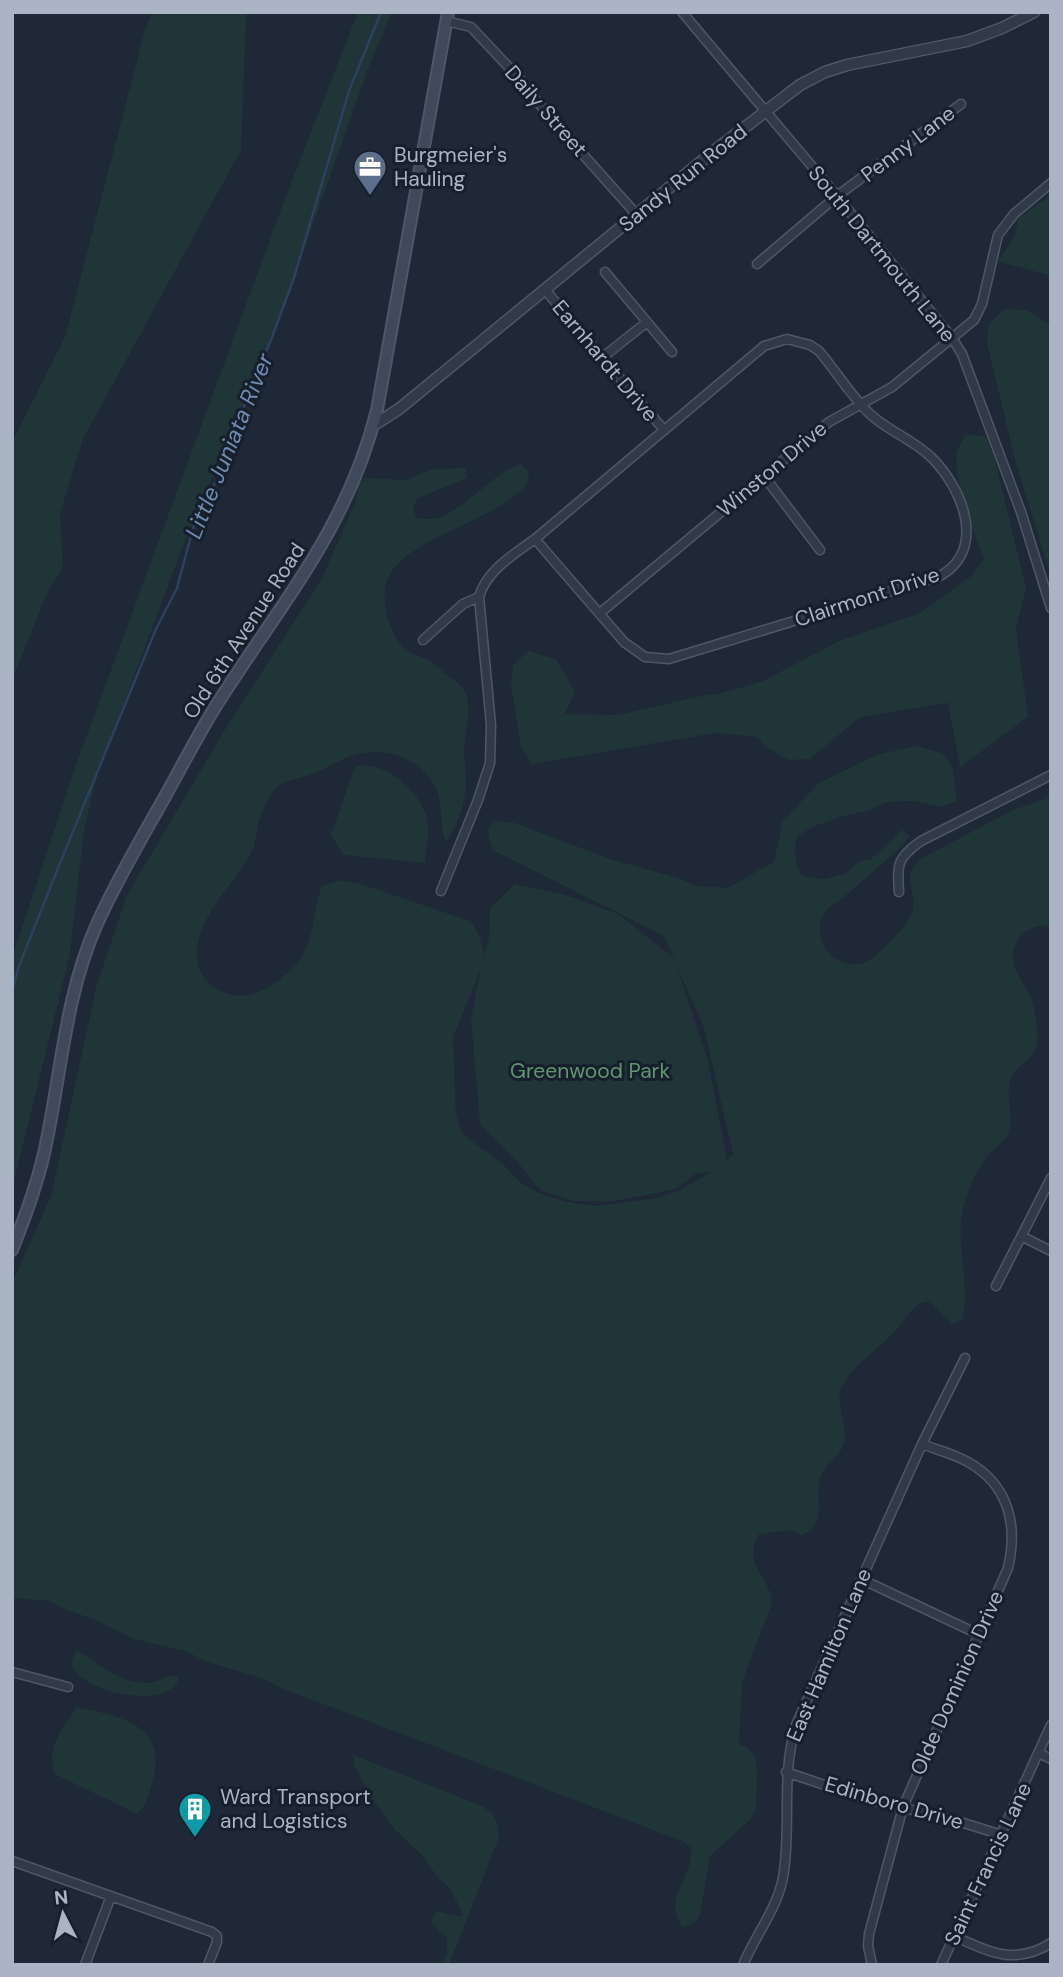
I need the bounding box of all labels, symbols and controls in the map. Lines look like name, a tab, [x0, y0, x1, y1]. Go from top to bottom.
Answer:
street label: Daily Street	[499, 59, 593, 163]
street label: Penny Lane	[855, 99, 961, 189]
street label: Sandy Run Road	[613, 118, 753, 238]
place label: Burgmeier's Hauling	[394, 141, 507, 193]
office icon: Burgmeier's Hauling	[351, 148, 389, 197]
street label: South Dartmouth Lane	[802, 160, 962, 348]
street label: Earnhardt Drive	[546, 294, 664, 428]
water label: Little Juniata River	[178, 348, 280, 543]
street label: Winston Drive	[711, 415, 833, 523]
street label: Old 6th Avenue Road	[177, 538, 311, 724]
street label: Clairmont Drive	[791, 560, 943, 634]
park label: Greenwood Park	[510, 1057, 670, 1085]
street label: East Hamilton Lane	[780, 1564, 878, 1746]
street label: Olde Dominion Drive	[904, 1586, 1010, 1780]
street label: Edinboro Drive	[821, 1770, 967, 1836]
street label: Saint Francis Lane	[938, 1778, 1038, 1950]
place label: Ward Transport and Logistics	[220, 1783, 371, 1835]
building icon: Ward Transport and Logistics	[176, 1790, 214, 1839]
north arrow	[28, 1879, 98, 1949]
text: N	[53, 1884, 69, 1911]

